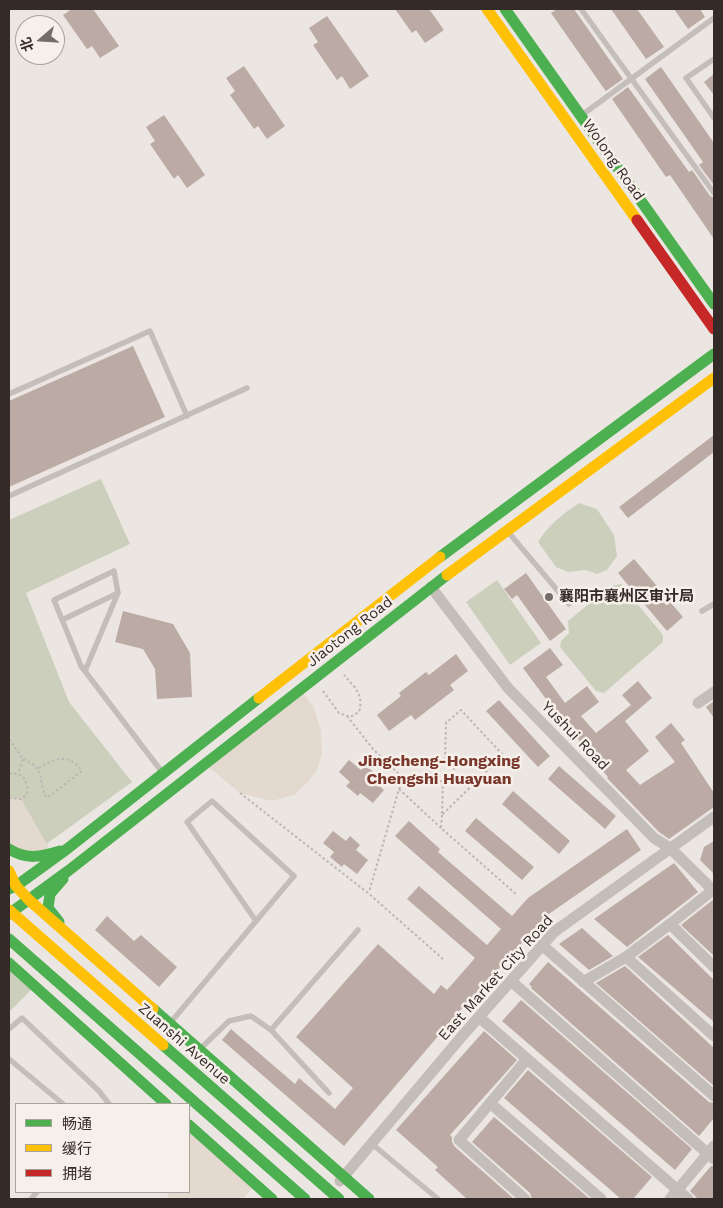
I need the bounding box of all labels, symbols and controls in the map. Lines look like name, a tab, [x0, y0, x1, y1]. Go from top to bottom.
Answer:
north arrow	[15, 15, 65, 65]
text: 北	[17, 35, 37, 54]
street label: Wolong Road	[578, 116, 648, 204]
place label: 襄阳市襄州区审计局	[559, 588, 694, 606]
marker: 襄阳市襄州区审计局	[543, 591, 555, 603]
street label: Jiaotong Road	[303, 593, 397, 671]
street label: Yushui Road	[538, 698, 612, 774]
district label: Jingcheng-Hongxing Chengshi Huayuan	[358, 751, 520, 789]
street label: East Market City Road	[435, 911, 557, 1045]
street label: Zuanshi Avenue	[134, 999, 234, 1089]
legend	[15, 1103, 190, 1193]
text: 畅通	[62, 1115, 92, 1133]
text: 缓行	[62, 1140, 92, 1158]
text: 拥堵	[62, 1165, 92, 1183]

